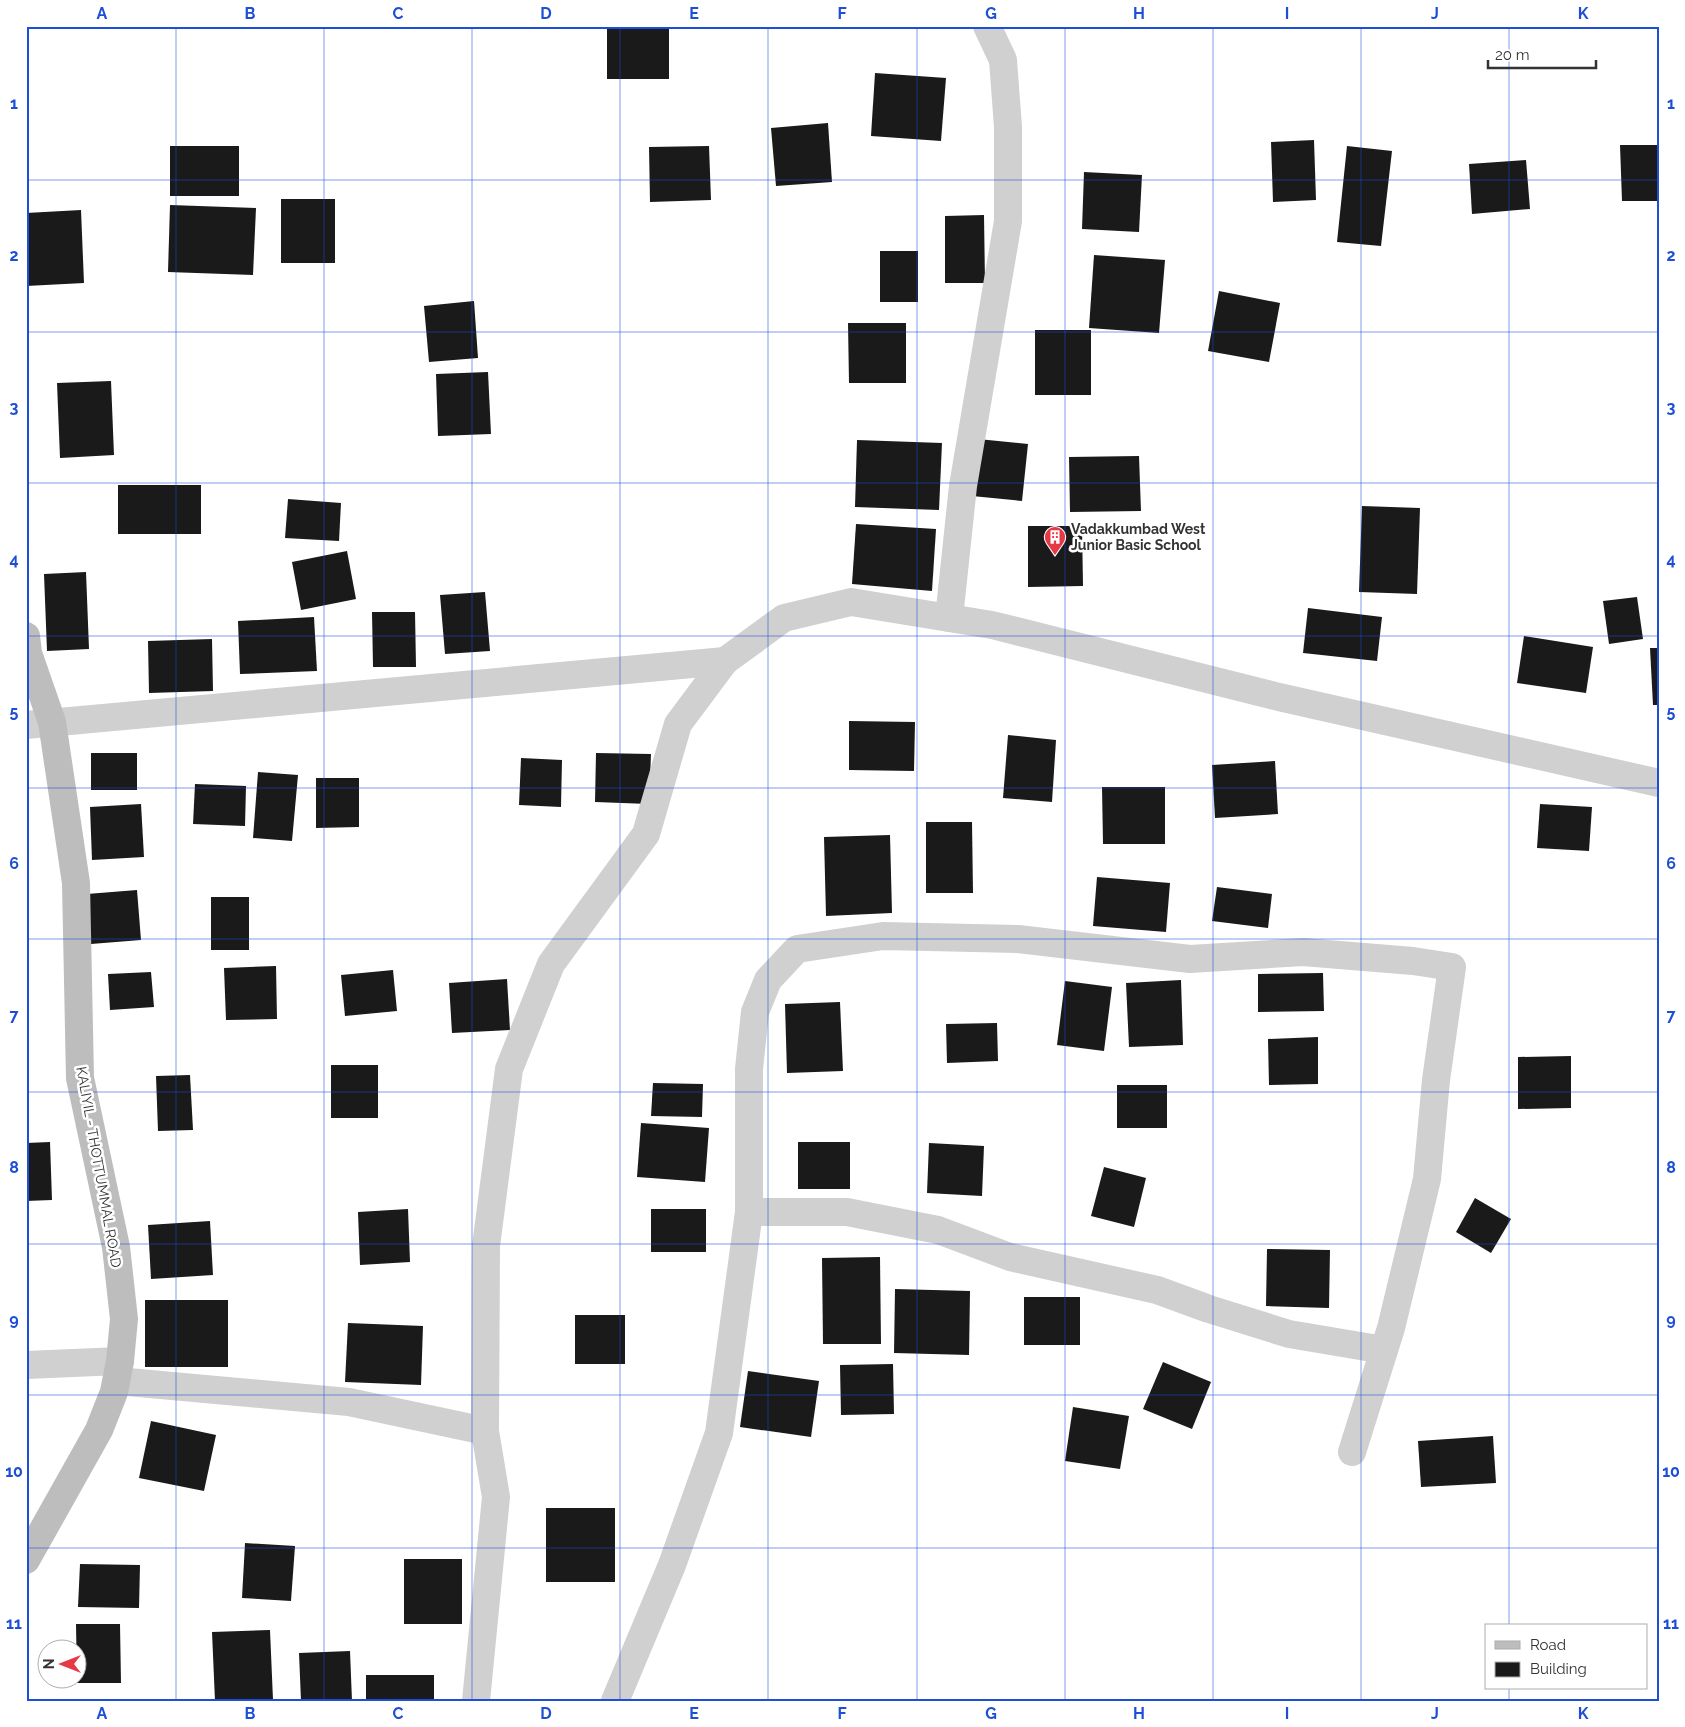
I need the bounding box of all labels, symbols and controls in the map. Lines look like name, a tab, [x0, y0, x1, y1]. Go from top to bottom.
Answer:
text: A	[97, 4, 108, 23]
text: B	[245, 4, 256, 23]
text: C	[393, 4, 404, 23]
text: D	[540, 4, 552, 23]
text: E	[689, 4, 699, 23]
text: F	[837, 4, 847, 23]
text: G	[985, 4, 997, 23]
text: H	[1133, 4, 1145, 23]
text: I	[1285, 4, 1289, 23]
text: J	[1431, 4, 1439, 23]
text: K	[1578, 4, 1589, 23]
scale bar	[1488, 38, 1595, 70]
text: 20 m	[1495, 46, 1530, 64]
text: 1	[10, 94, 18, 113]
text: 1	[1667, 94, 1675, 113]
text: 2	[9, 246, 19, 265]
text: 2	[1666, 246, 1676, 265]
text: 3	[10, 398, 19, 417]
text: 3	[1667, 398, 1676, 417]
place label: Vadakkumbad West Junior Basic School	[1071, 521, 1206, 553]
building icon: Vadakkumbad West Junior Basic School	[1043, 525, 1067, 556]
text: 4	[9, 550, 19, 569]
text: 4	[1666, 550, 1676, 569]
text: 5	[10, 702, 19, 721]
text: 5	[1667, 702, 1676, 721]
text: 6	[9, 854, 19, 873]
text: 6	[1666, 854, 1676, 873]
text: 7	[10, 1006, 19, 1025]
text: 7	[1667, 1006, 1676, 1025]
street label: KALIYIL - THOTTUMMAL ROAD	[73, 1065, 125, 1269]
text: 8	[9, 1158, 19, 1177]
text: 8	[1666, 1158, 1676, 1177]
text: 9	[9, 1310, 19, 1329]
text: 9	[1666, 1310, 1676, 1329]
text: 10	[5, 1462, 23, 1481]
text: 10	[1662, 1462, 1680, 1481]
text: 11	[6, 1614, 22, 1633]
text: 11	[1663, 1614, 1679, 1633]
legend	[1485, 1624, 1648, 1690]
text: Road	[1530, 1636, 1566, 1654]
north arrow	[38, 1640, 88, 1690]
text: N	[41, 1659, 57, 1669]
text: Building	[1530, 1660, 1587, 1678]
text: A	[97, 1704, 108, 1723]
text: B	[245, 1704, 256, 1723]
text: C	[393, 1704, 404, 1723]
text: D	[540, 1704, 552, 1723]
text: E	[689, 1704, 699, 1723]
text: F	[837, 1704, 847, 1723]
text: G	[985, 1704, 997, 1723]
text: H	[1133, 1704, 1145, 1723]
text: I	[1285, 1704, 1289, 1723]
text: J	[1431, 1704, 1439, 1723]
text: K	[1578, 1704, 1589, 1723]

